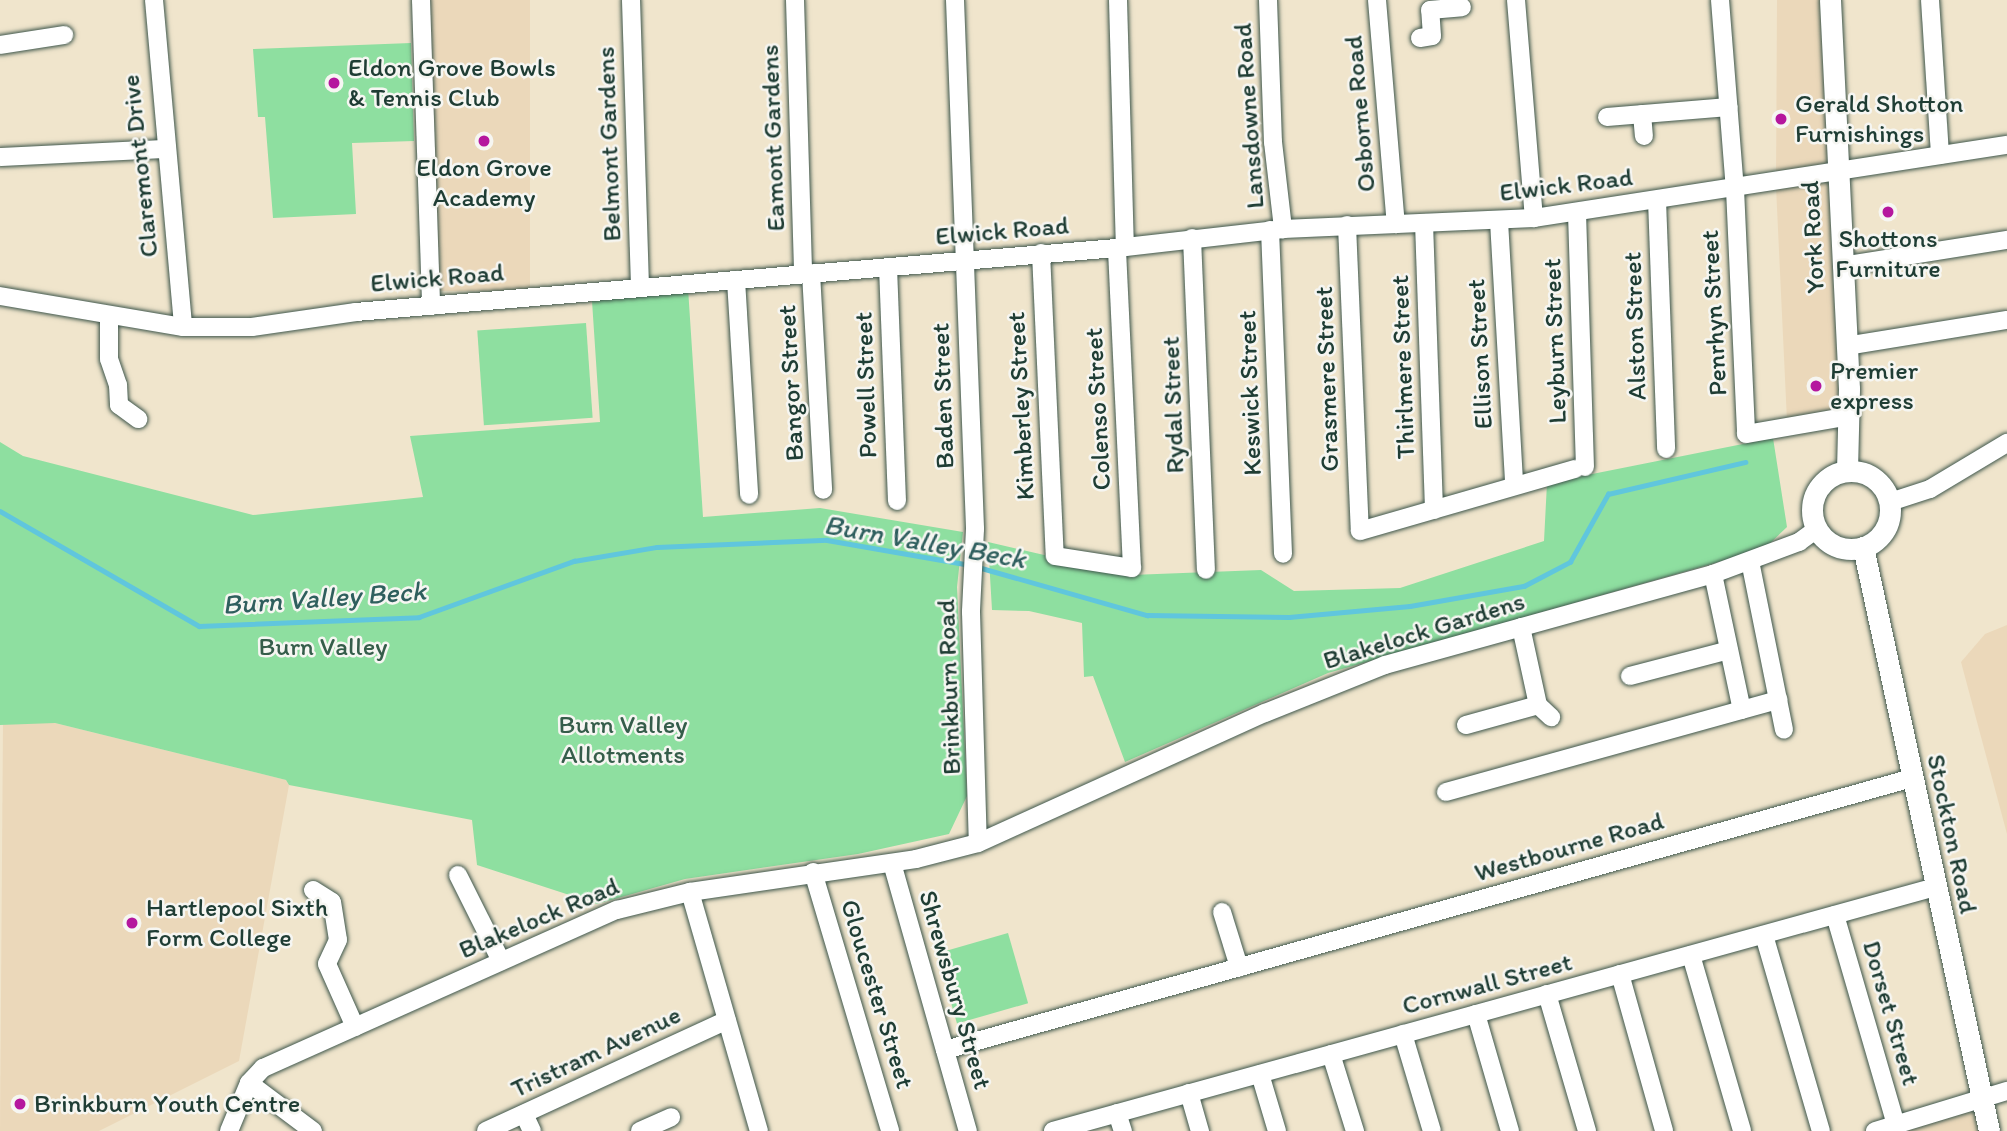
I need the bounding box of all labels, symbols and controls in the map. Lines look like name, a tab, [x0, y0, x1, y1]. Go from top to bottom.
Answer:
street label: Lansdowne Road	[1227, 22, 1271, 210]
street label: Osborne Road	[1338, 35, 1382, 193]
street label: Eamont Gardens	[754, 44, 792, 232]
street label: Belmont Gardens	[590, 46, 628, 242]
place label: Eldon Grove Bowls & Tennis Club	[348, 52, 556, 114]
street label: Claremont Drive	[115, 73, 165, 259]
marker: Eldon Grove Bowls & Tennis Club	[326, 75, 342, 91]
place label: Gerald Shotton Furnishings	[1795, 88, 1963, 150]
marker: Gerald Shotton Furnishings	[1773, 111, 1789, 127]
marker: Eldon Grove Academy	[476, 133, 492, 149]
place label: Eldon Grove Academy	[416, 152, 552, 214]
street label: Elwick Road	[1498, 161, 1634, 209]
street label: York Road	[1794, 180, 1832, 294]
marker: Shottons Furniture	[1880, 204, 1896, 220]
street label: Elwick Road	[934, 210, 1070, 252]
place label: Shottons Furniture	[1835, 223, 1941, 284]
street label: Penrhyn Street	[1694, 230, 1734, 396]
street label: Alston Street	[1617, 252, 1653, 400]
street label: Elwick Road	[369, 257, 505, 299]
street label: Leyburn Street	[1537, 258, 1573, 424]
street label: Thirlmere Street	[1384, 275, 1422, 459]
street label: Ellison Street	[1460, 278, 1500, 430]
street label: Grasmere Street	[1308, 286, 1346, 472]
street label: Bangor Street	[771, 304, 811, 462]
street label: Keswick Street	[1232, 310, 1268, 476]
street label: Powell Street	[848, 311, 884, 459]
street label: Kimberley Street	[1001, 311, 1041, 501]
street label: Baden Street	[925, 323, 961, 469]
street label: Colenso Street	[1078, 327, 1118, 491]
street label: Rydal Street	[1155, 336, 1191, 474]
place label: Premier express	[1830, 355, 1918, 416]
marker: Premier express	[1808, 378, 1824, 394]
water label: Burn Valley Beck	[822, 507, 1028, 575]
water label: Burn Valley Beck	[221, 573, 427, 621]
street label: Blakelock Gardens	[1319, 585, 1529, 677]
street label: Brinkburn Road	[930, 599, 968, 775]
park label: Burn Valley	[259, 631, 387, 663]
park label: Burn Valley Allotments	[559, 709, 687, 770]
street label: Stockton Road	[1920, 752, 1984, 916]
street label: Westbourne Road	[1471, 805, 1667, 889]
street label: Blakelock Road	[454, 870, 624, 966]
street label: Shrewsbury Street	[912, 887, 998, 1093]
place label: Hartlepool Sixth Form College	[146, 892, 328, 954]
street label: Gloucester Street	[834, 896, 920, 1092]
marker: Hartlepool Sixth Form College	[124, 915, 140, 931]
street label: Dorset Street	[1855, 937, 1927, 1089]
street label: Cornwall Street	[1399, 946, 1575, 1022]
street label: Tristram Avenue	[507, 999, 685, 1105]
place label: Brinkburn Youth Centre	[34, 1088, 299, 1120]
marker: Brinkburn Youth Centre	[12, 1096, 28, 1112]

